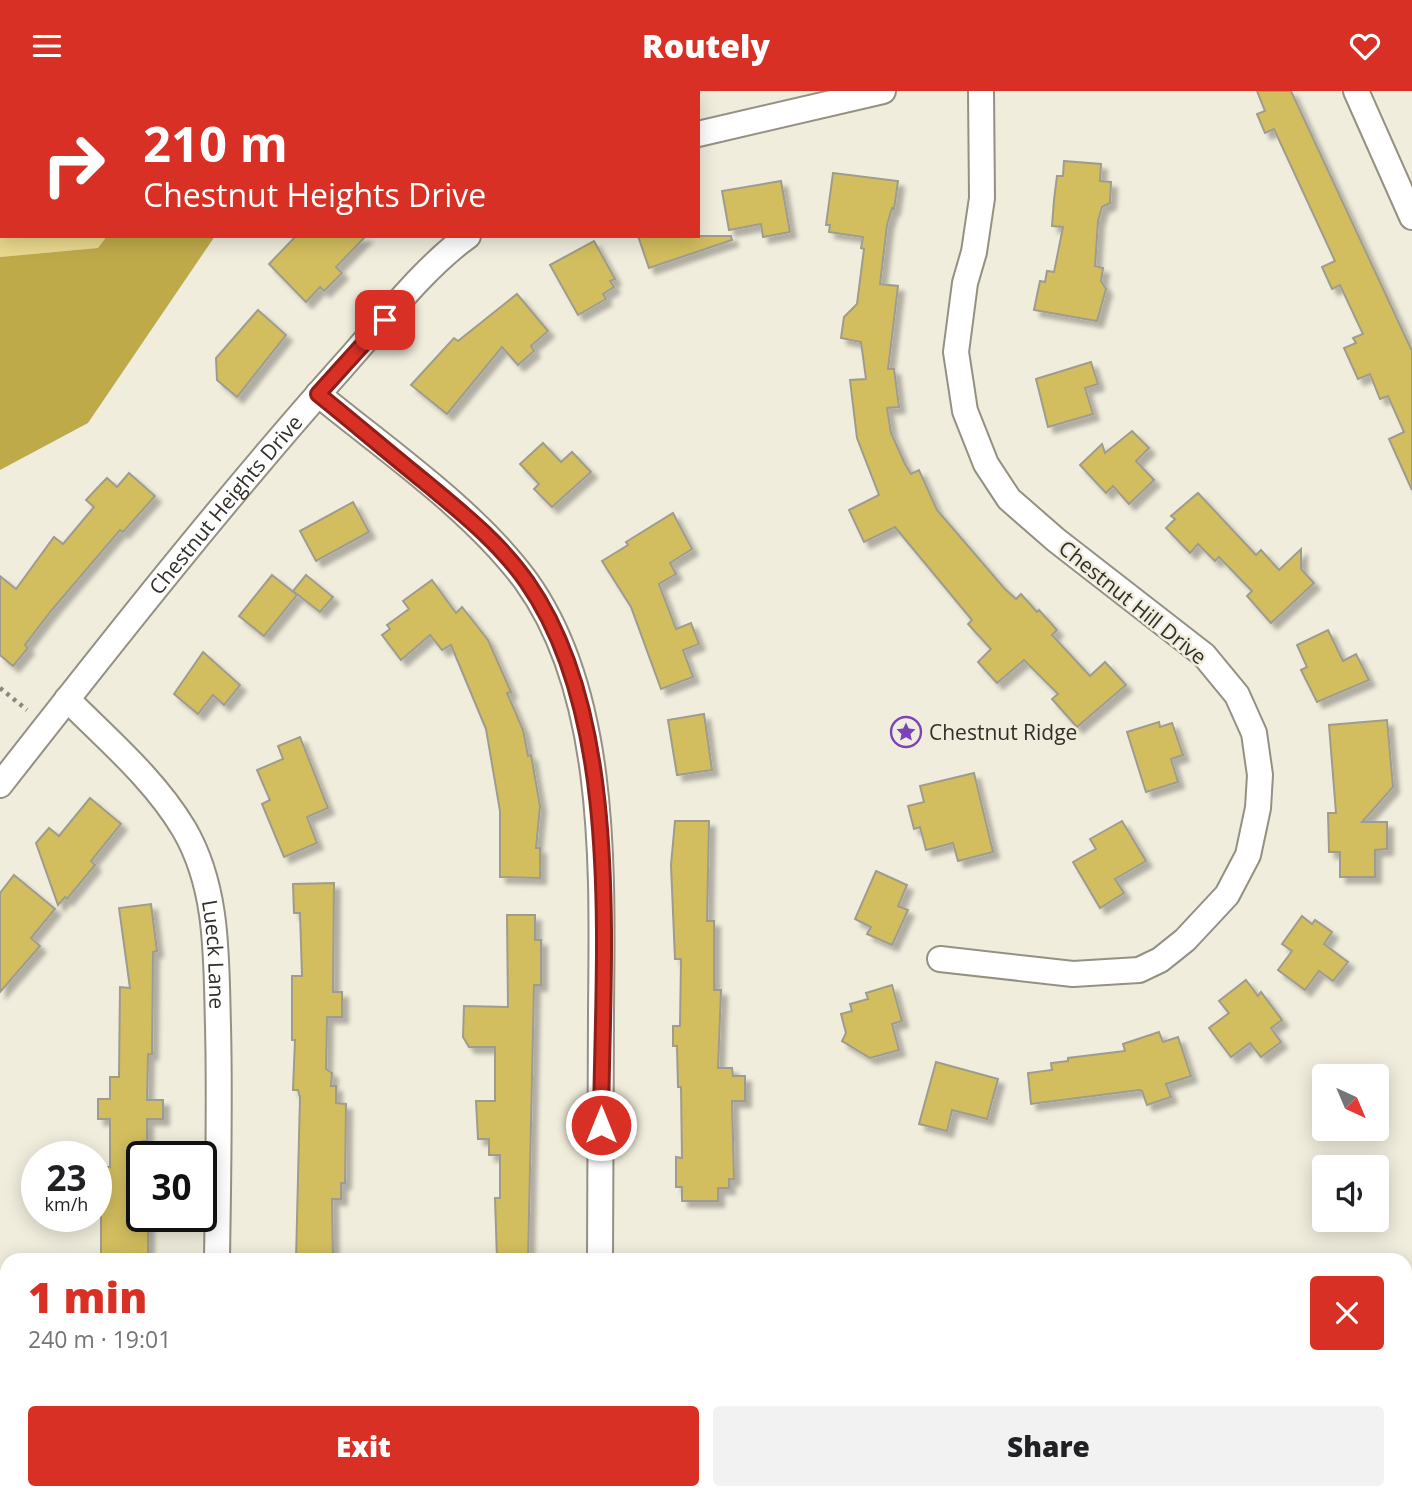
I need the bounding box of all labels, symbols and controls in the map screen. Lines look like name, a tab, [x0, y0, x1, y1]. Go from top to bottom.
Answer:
text: Routely	[642, 24, 770, 67]
icon: menu	[28, 27, 66, 65]
icon: heart	[1346, 27, 1384, 65]
text: 210 m	[143, 110, 288, 176]
icon: right	[28, 119, 119, 210]
text: Chestnut Heights Drive	[143, 173, 486, 216]
pin	[355, 290, 415, 350]
icon: arrive	[366, 301, 404, 339]
street label: Chestnut Heights Drive	[142, 409, 308, 600]
street label: Chestnut Hill Drive	[1053, 534, 1213, 670]
place icon: Chestnut Ridge	[889, 715, 923, 749]
place label: Chestnut Ridge	[929, 718, 1077, 746]
street label: Lueck Lane	[196, 898, 232, 1010]
north arrow	[1312, 1064, 1390, 1141]
map controls	[1312, 1064, 1389, 1232]
position arrow	[564, 1088, 638, 1162]
speed limit sign: 30	[126, 1141, 217, 1232]
text: 23	[46, 1154, 87, 1201]
button: sound	[1312, 1155, 1389, 1232]
text: km/h	[45, 1192, 88, 1216]
text: 1 min	[28, 1268, 147, 1325]
button: close	[1310, 1276, 1384, 1350]
text: 240 m · 19:01	[28, 1323, 171, 1355]
button: Exit	[28, 1406, 699, 1486]
button: Share	[713, 1406, 1384, 1486]

